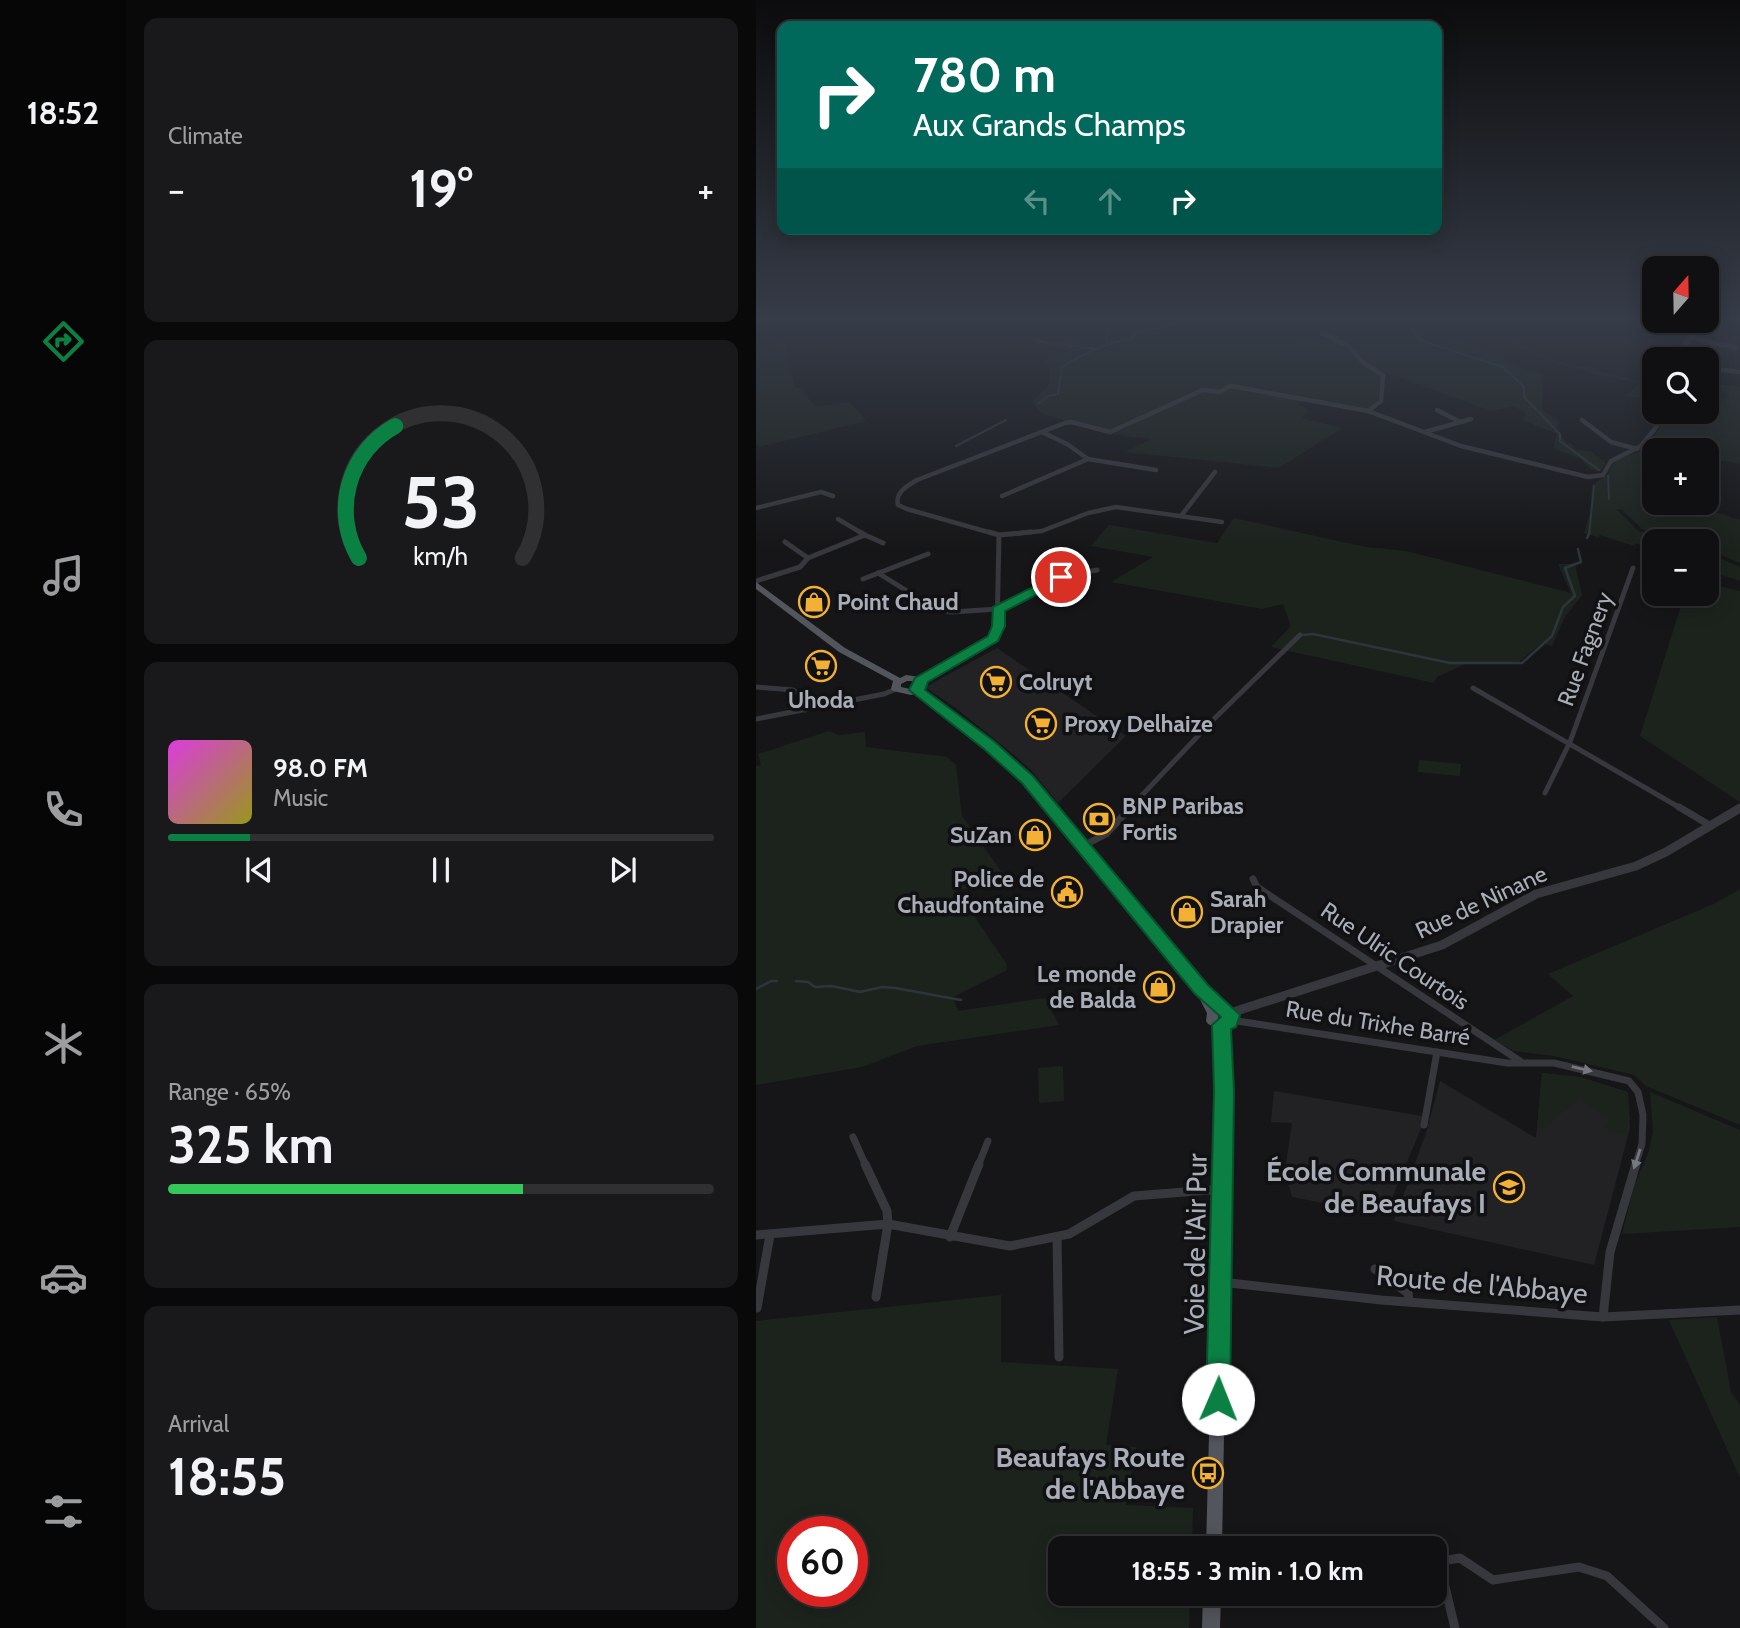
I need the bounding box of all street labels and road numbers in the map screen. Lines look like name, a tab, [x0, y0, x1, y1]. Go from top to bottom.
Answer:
street label: Rue Fagnery	[1551, 588, 1619, 710]
street label: Rue de Ninane	[1411, 859, 1551, 945]
street label: Rue Ulric Courtois	[1316, 896, 1474, 1016]
street label: Rue du Trixhe Barré	[1284, 995, 1472, 1051]
street label: Voie de l'Air Pur	[1176, 1153, 1214, 1335]
street label: Route de l'Abbaye	[1375, 1258, 1589, 1310]

